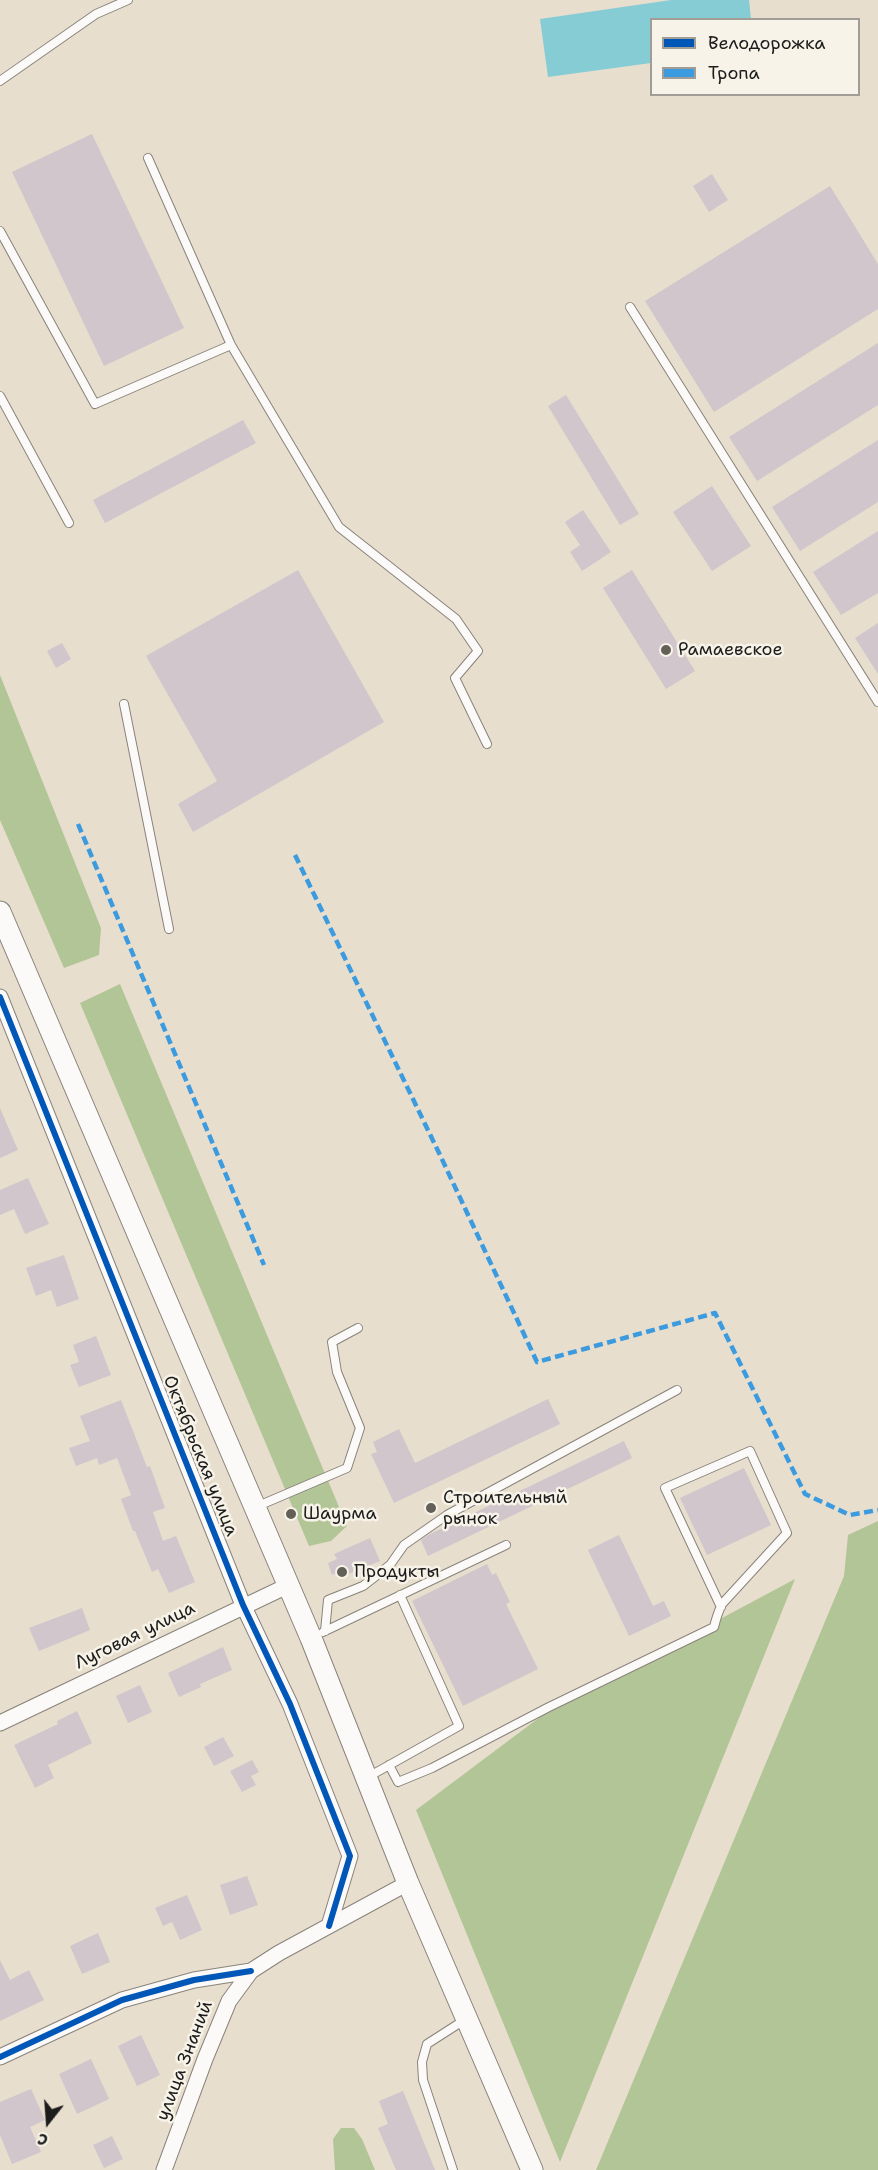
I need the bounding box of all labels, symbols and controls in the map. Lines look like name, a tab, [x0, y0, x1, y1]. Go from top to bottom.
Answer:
legend	[650, 18, 860, 96]
text: Велодорожка	[708, 31, 826, 55]
text: Тропа	[708, 61, 760, 85]
place label: Рамаевское	[678, 639, 783, 661]
marker: Рамаевское	[659, 643, 673, 657]
street label: Октябрьская улица	[158, 1373, 242, 1539]
place label: Строительный рынок	[443, 1487, 567, 1530]
marker: Строительный рынок	[424, 1501, 438, 1515]
place label: Шаурма	[303, 1503, 377, 1525]
marker: Шаурма	[284, 1507, 298, 1521]
place label: Продукты	[354, 1561, 440, 1583]
marker: Продукты	[335, 1565, 349, 1579]
street label: Луговая улица	[71, 1598, 199, 1674]
street label: улица Знаний	[152, 1998, 218, 2124]
north arrow	[18, 2092, 78, 2152]
text: С	[35, 2128, 50, 2151]

